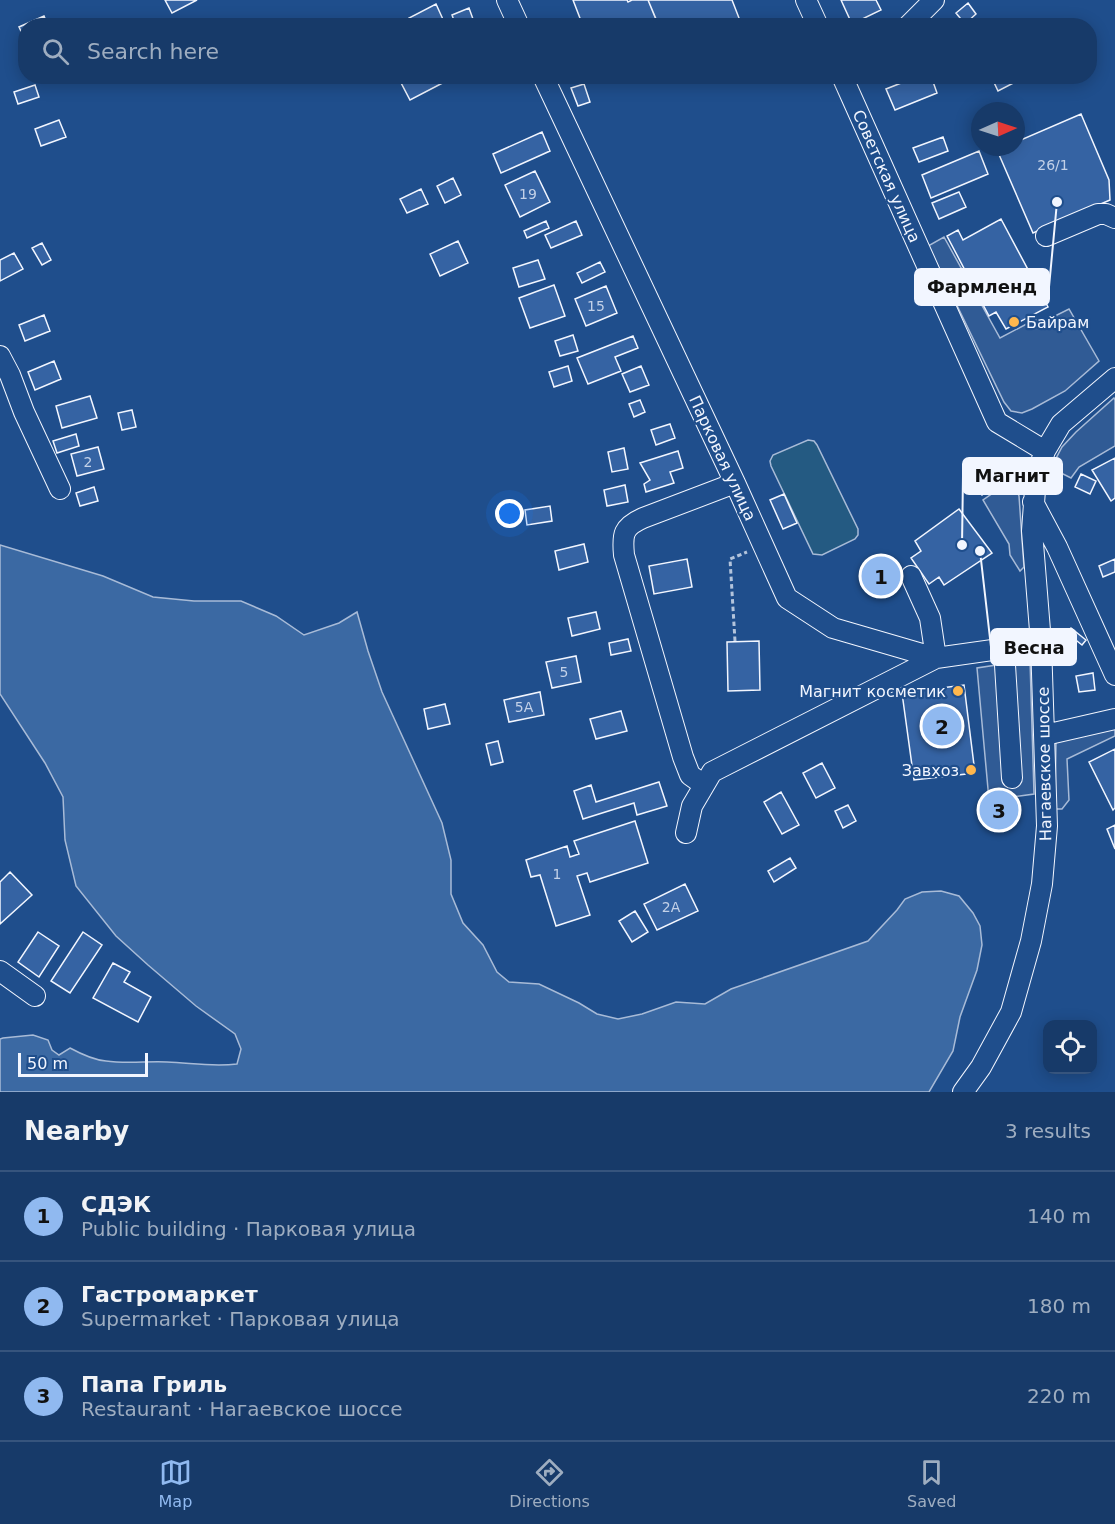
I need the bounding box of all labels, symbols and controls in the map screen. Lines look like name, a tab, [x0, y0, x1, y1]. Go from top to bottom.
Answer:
search box	[18, 18, 1097, 84]
icon: search	[39, 35, 72, 68]
text: Search here	[87, 39, 219, 64]
north arrow	[971, 102, 1025, 156]
street label: Советская улица	[849, 107, 924, 246]
house number: 26/1	[1037, 157, 1069, 173]
house number: 19	[519, 186, 537, 202]
callout: Фармленд	[915, 269, 1049, 305]
text: Фармленд	[927, 276, 1037, 297]
house number: 15	[587, 298, 605, 314]
place label: Байрам	[1026, 313, 1089, 332]
marker: Байрам	[1007, 315, 1021, 329]
street label: Парковая улица	[685, 392, 760, 524]
house number: 2	[84, 454, 92, 470]
callout: Магнит	[963, 458, 1062, 494]
text: Магнит	[975, 465, 1050, 486]
your location	[495, 499, 524, 528]
pin: 1	[862, 554, 900, 598]
callout: Весна	[991, 629, 1076, 665]
text: Весна	[1003, 637, 1065, 658]
house number: 5	[560, 664, 568, 680]
place label: Магнит косметик	[799, 682, 946, 701]
marker: Магнит косметик	[951, 684, 965, 698]
street label: Нагаевское шоссе	[1034, 687, 1055, 841]
house number: 5А	[515, 699, 534, 715]
pin: 2	[922, 704, 962, 748]
place label: Завхоз	[902, 761, 959, 780]
marker: Завхоз	[964, 763, 978, 777]
pin: 3	[980, 788, 1018, 832]
house number: 1	[553, 866, 561, 882]
house number: 2А	[662, 899, 681, 915]
map controls	[1043, 1020, 1097, 1074]
button: locate	[1043, 1020, 1097, 1074]
scale bar	[18, 1050, 148, 1078]
text: 50 m	[27, 1054, 68, 1073]
text: Nearby	[24, 1116, 129, 1146]
text: 3 results	[1005, 1119, 1091, 1143]
text: СДЭК	[81, 1192, 151, 1217]
text: 1	[37, 1204, 50, 1228]
text: 140 m	[1027, 1204, 1091, 1228]
text: Public building · Парковая улица	[81, 1217, 416, 1241]
text: Гастромаркет	[81, 1282, 258, 1307]
text: 2	[37, 1294, 50, 1318]
text: 180 m	[1027, 1294, 1091, 1318]
text: Supermarket · Парковая улица	[81, 1307, 400, 1331]
text: Папа Гриль	[81, 1372, 227, 1397]
text: 3	[37, 1384, 50, 1408]
text: 220 m	[1027, 1384, 1091, 1408]
text: Restaurant · Нагаевское шоссе	[81, 1397, 403, 1421]
tab: Map	[159, 1456, 192, 1511]
tab: Directions	[509, 1456, 590, 1511]
tab: Saved	[907, 1456, 956, 1511]

